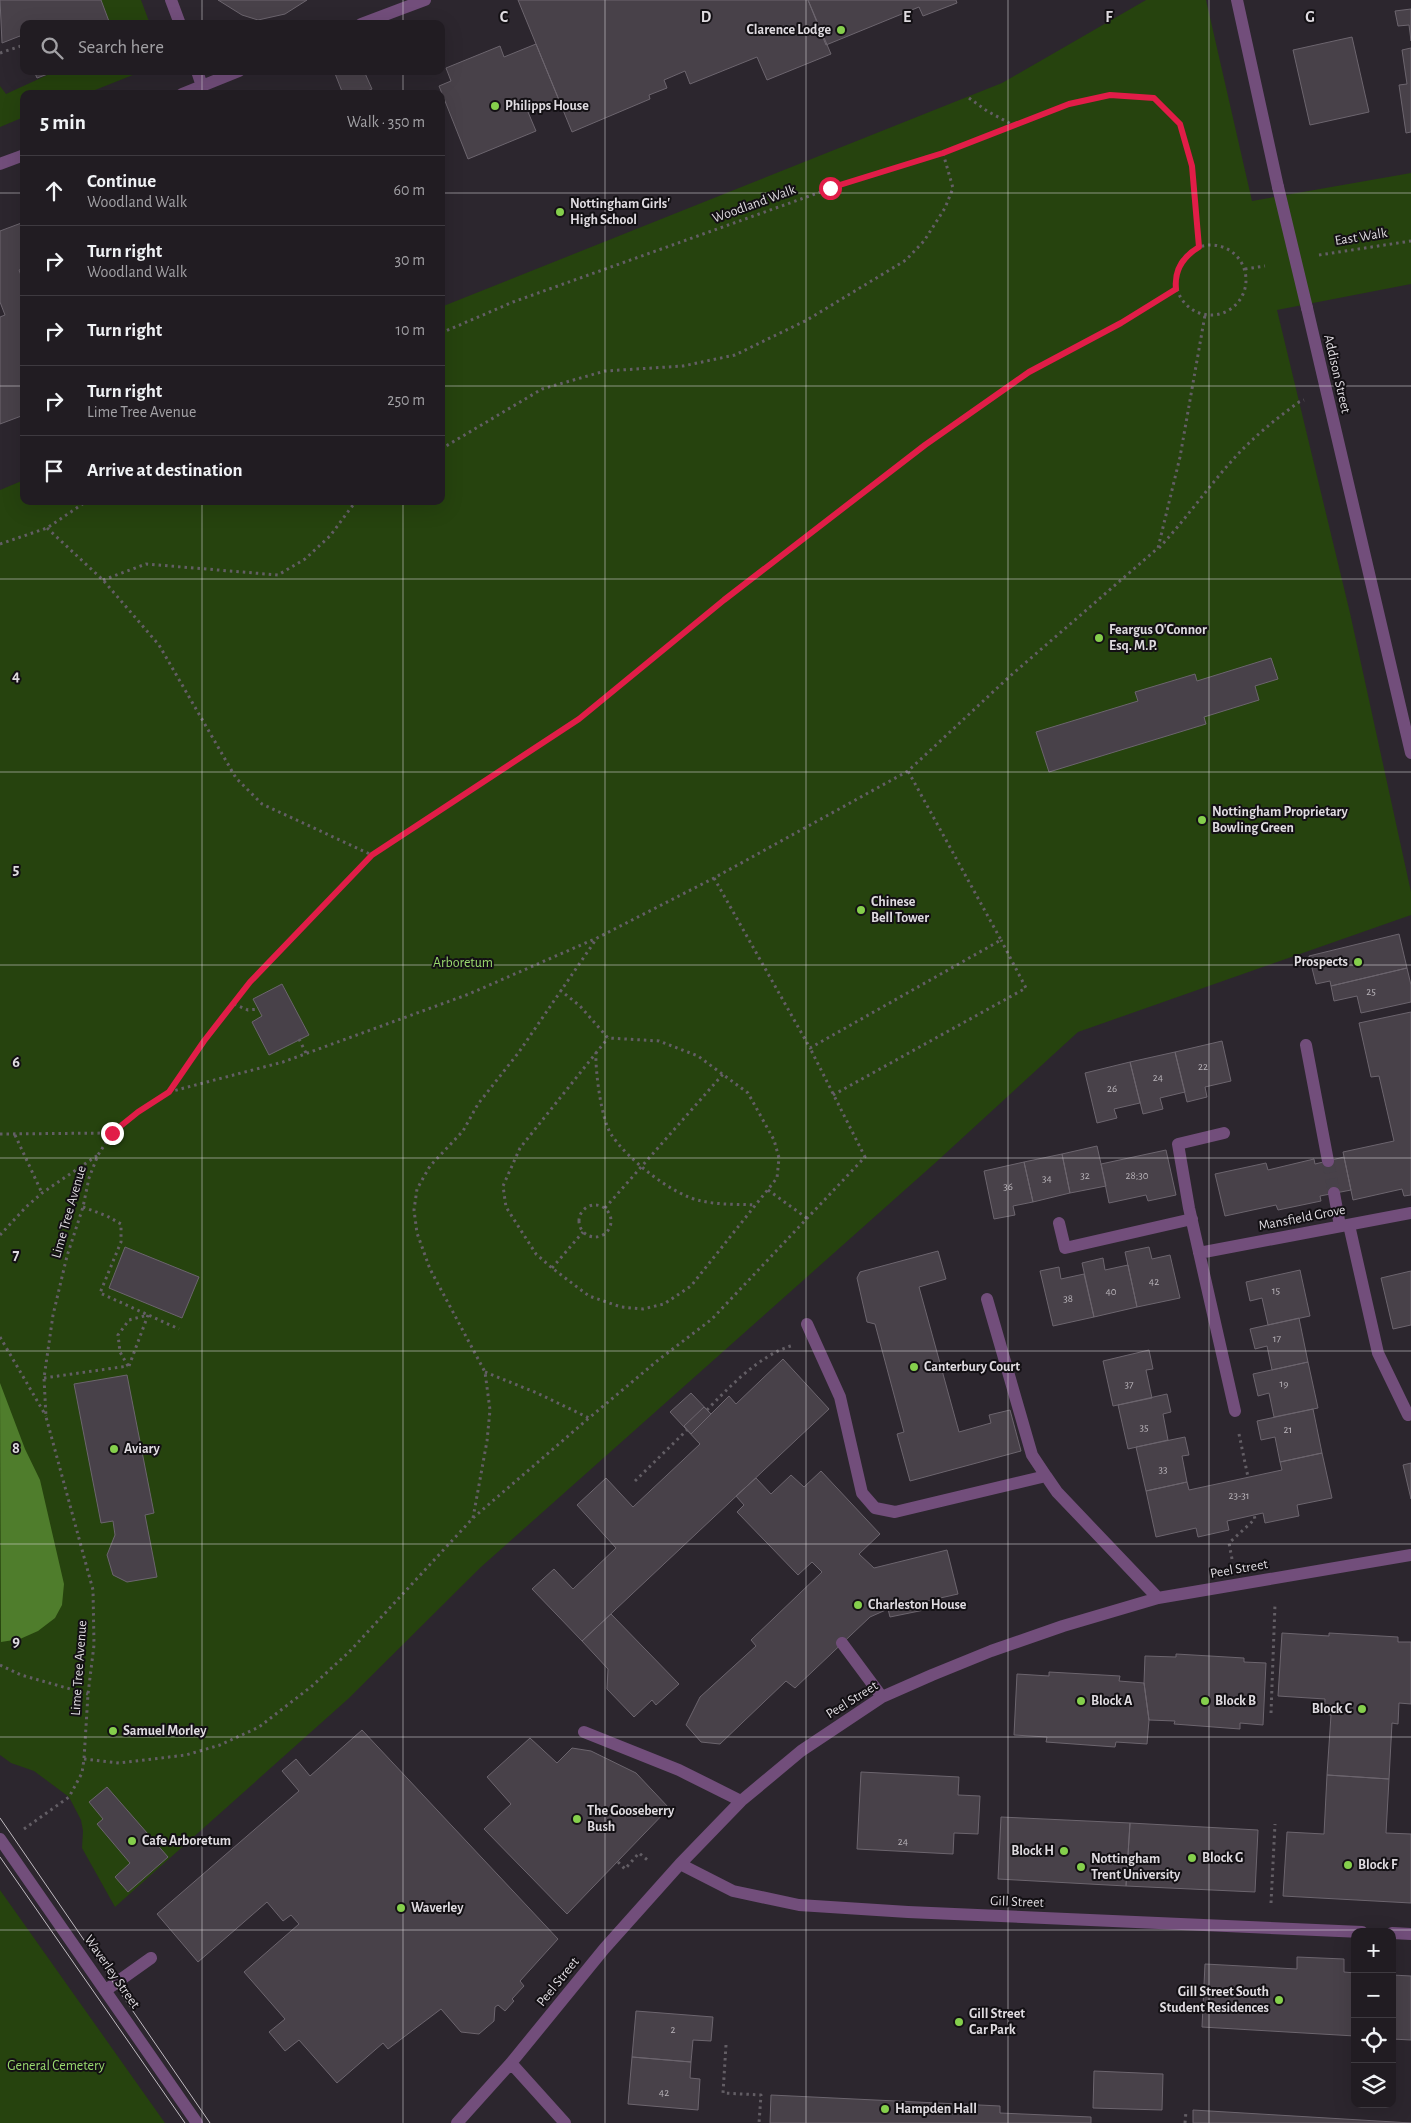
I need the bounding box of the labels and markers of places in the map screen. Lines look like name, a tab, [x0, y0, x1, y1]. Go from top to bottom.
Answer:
place label: Clarence Lodge	[747, 23, 831, 37]
marker: Clarence Lodge	[835, 24, 847, 36]
place label: Philipps House	[505, 99, 589, 113]
marker: Philipps House	[489, 100, 501, 112]
place label: Nottingham Girls' High School	[570, 197, 670, 227]
marker: Nottingham Girls' High School	[554, 206, 566, 218]
place label: Feargus O'Connor Esq. M.P.	[1109, 623, 1207, 653]
marker: Feargus O'Connor Esq. M.P.	[1093, 632, 1105, 644]
place label: Nottingham Proprietary Bowling Green	[1212, 805, 1348, 835]
marker: Nottingham Proprietary Bowling Green	[1196, 814, 1208, 826]
place label: Chinese Bell Tower	[871, 895, 929, 925]
marker: Chinese Bell Tower	[855, 904, 867, 916]
place label: Prospects	[1294, 955, 1348, 969]
marker: Prospects	[1352, 956, 1364, 968]
place label: Canterbury Court	[924, 1360, 1020, 1374]
marker: Canterbury Court	[908, 1361, 920, 1373]
place label: Aviary	[124, 1442, 161, 1456]
marker: Aviary	[108, 1443, 120, 1455]
place label: Charleston House	[868, 1598, 967, 1612]
marker: Charleston House	[852, 1599, 864, 1611]
place label: Block A	[1091, 1694, 1133, 1708]
place label: Block B	[1215, 1694, 1256, 1708]
marker: Block A	[1075, 1695, 1087, 1707]
marker: Block B	[1199, 1695, 1211, 1707]
place label: Block C	[1312, 1702, 1353, 1716]
marker: Block C	[1356, 1703, 1368, 1715]
place label: Samuel Morley	[123, 1724, 207, 1738]
marker: Samuel Morley	[107, 1725, 119, 1737]
place label: The Gooseberry Bush	[587, 1804, 675, 1834]
marker: The Gooseberry Bush	[571, 1813, 583, 1825]
place label: Cafe Arboretum	[142, 1834, 231, 1848]
marker: Cafe Arboretum	[126, 1835, 138, 1847]
place label: Block H	[1011, 1844, 1054, 1858]
marker: Block H	[1058, 1845, 1070, 1857]
place label: Block G	[1202, 1851, 1243, 1865]
place label: Nottingham Trent University	[1091, 1852, 1181, 1882]
marker: Block G	[1186, 1852, 1198, 1864]
place label: Block F	[1358, 1858, 1398, 1872]
marker: Block F	[1342, 1859, 1354, 1871]
marker: Nottingham Trent University	[1075, 1861, 1087, 1873]
place label: Waverley	[411, 1901, 464, 1915]
marker: Waverley	[395, 1902, 407, 1914]
place label: Gill Street South Student Residences	[1160, 1985, 1269, 2015]
marker: Gill Street South Student Residences	[1273, 1994, 1285, 2006]
place label: Gill Street Car Park	[969, 2007, 1025, 2037]
marker: Gill Street Car Park	[953, 2016, 965, 2028]
place label: Hampden Hall	[895, 2102, 977, 2116]
marker: Hampden Hall	[879, 2103, 891, 2115]

